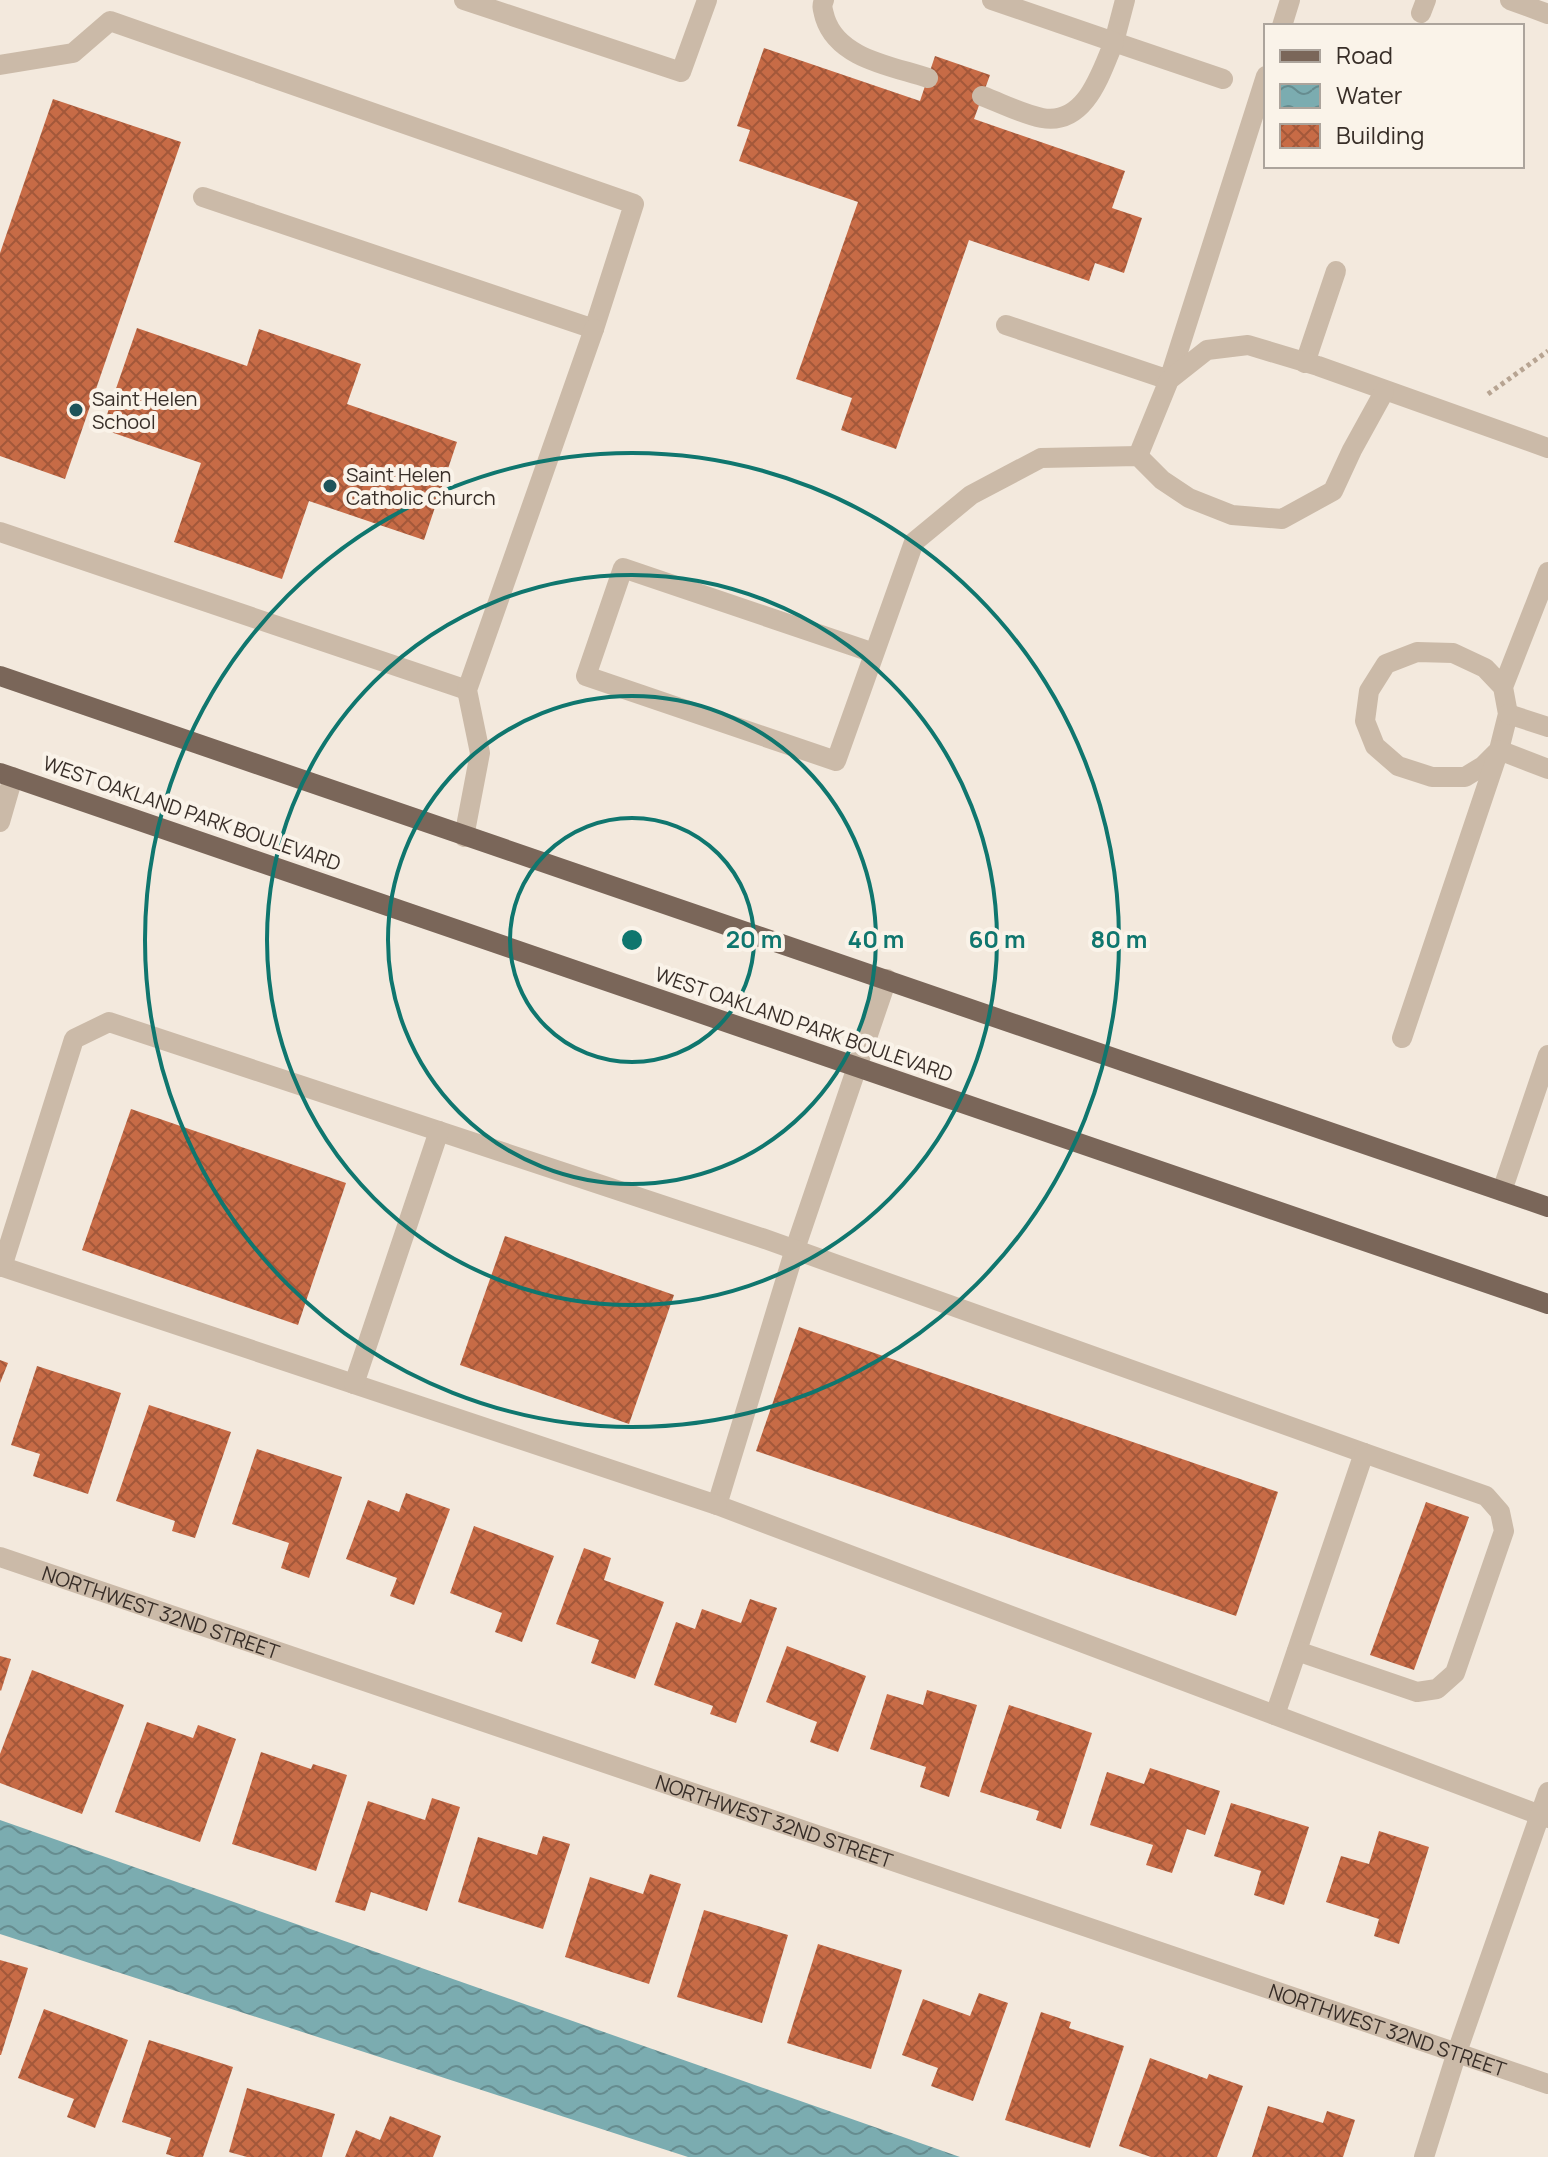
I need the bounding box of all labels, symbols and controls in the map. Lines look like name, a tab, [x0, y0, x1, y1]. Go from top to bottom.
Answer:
legend	[1264, 24, 1524, 168]
text: Road	[1336, 38, 1393, 71]
text: Water	[1336, 78, 1403, 111]
text: Building	[1336, 118, 1424, 151]
place label: Saint Helen School	[92, 385, 197, 435]
marker: Saint Helen School	[67, 401, 85, 419]
place label: Saint Helen Catholic Church	[346, 461, 496, 511]
marker: Saint Helen Catholic Church	[321, 477, 339, 495]
street label: WEST OAKLAND PARK BOULEVARD	[39, 749, 345, 877]
text: 20 m	[726, 922, 782, 955]
text: 40 m	[848, 922, 904, 955]
text: 60 m	[968, 922, 1026, 955]
text: 80 m	[1091, 922, 1147, 955]
centre of rings	[618, 926, 646, 954]
street label: WEST OAKLAND PARK BOULEVARD	[651, 960, 957, 1088]
street label: NORTHWEST 32ND STREET	[39, 1559, 283, 1665]
street label: NORTHWEST 32ND STREET	[652, 1768, 897, 1874]
street label: NORTHWEST 32ND STREET	[1266, 1977, 1510, 2082]

